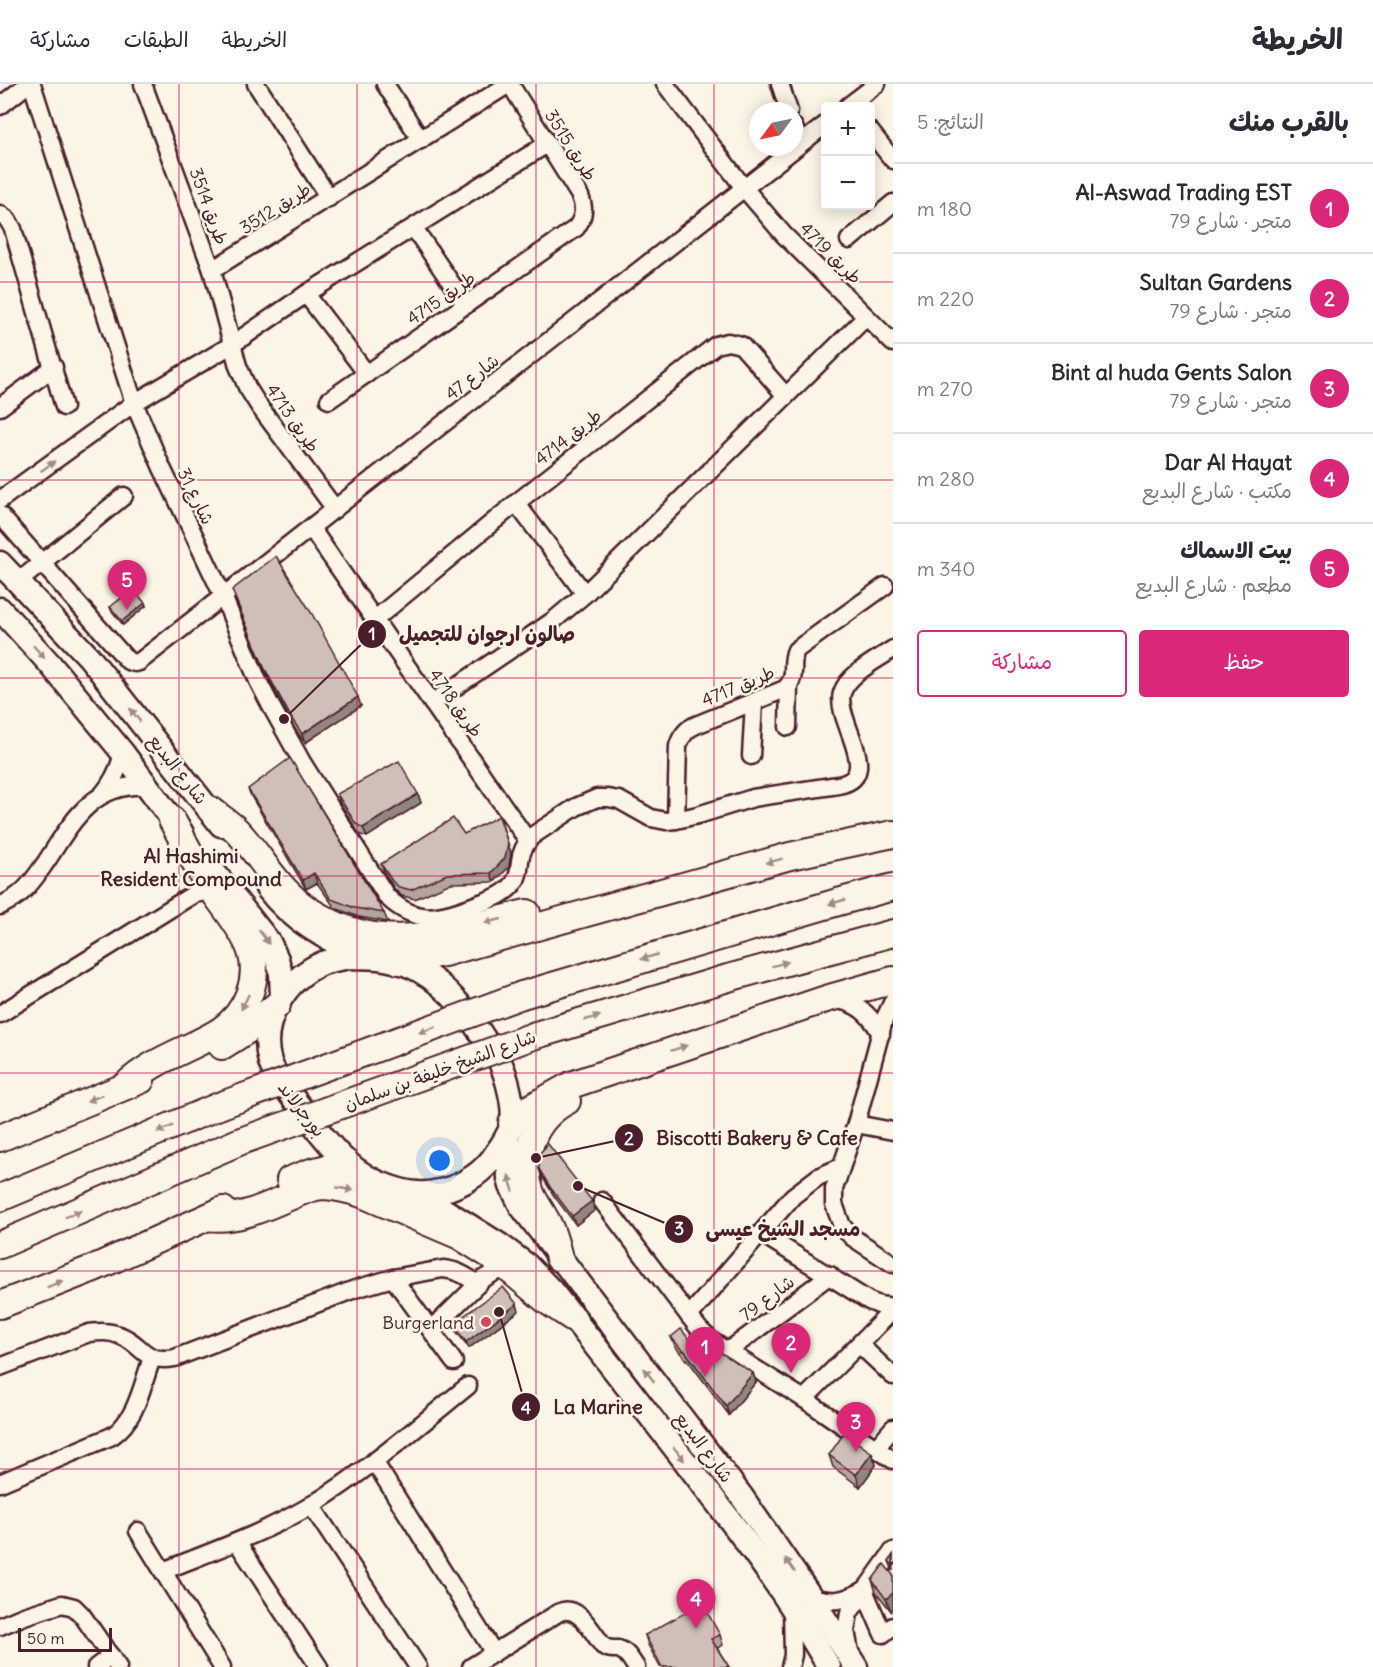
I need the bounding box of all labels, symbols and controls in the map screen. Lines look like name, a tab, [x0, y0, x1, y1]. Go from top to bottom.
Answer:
text: الخريطة	[1252, 21, 1343, 57]
text: مشاركة	[30, 26, 91, 53]
text: الطبقات	[124, 26, 189, 53]
text: الخريطة	[222, 26, 287, 53]
north arrow	[749, 102, 803, 156]
map controls	[821, 102, 875, 210]
button: +	[821, 102, 875, 156]
street label: طريق 3515	[540, 105, 602, 185]
text: بالقرب منك	[1229, 105, 1349, 138]
text: النتائج: 5	[917, 109, 984, 134]
button: −	[821, 156, 875, 210]
street label: طريق 3514	[184, 164, 234, 248]
street label: طريق 3512	[235, 177, 315, 239]
text: Al-Aswad Trading EST	[1076, 178, 1292, 206]
text: 180 m	[917, 196, 972, 221]
text: 1	[1326, 196, 1333, 221]
text: متجر · شارع 79	[1170, 208, 1292, 233]
street label: طريق 4719	[795, 217, 867, 289]
street label: طريق 4715	[402, 266, 480, 330]
text: Sultan Gardens	[1139, 268, 1292, 296]
text: 220 m	[917, 286, 974, 311]
text: 2	[1324, 286, 1335, 311]
text: متجر · شارع 79	[1170, 298, 1292, 323]
street label: شارع 47	[440, 349, 504, 406]
text: Bint al huda Gents Salon	[1051, 358, 1292, 386]
text: 270 m	[917, 376, 973, 401]
text: 3	[1324, 376, 1335, 401]
street label: طريق 4713	[261, 379, 325, 457]
text: متجر · شارع 79	[1170, 388, 1292, 413]
street label: طريق 4714	[530, 404, 606, 470]
text: Dar Al Hayat	[1165, 448, 1292, 476]
one-way arrow	[39, 460, 55, 472]
street label: شارع 31	[172, 464, 220, 529]
text: 280 m	[917, 466, 975, 491]
text: 4	[1324, 466, 1335, 491]
text: مكتب · شارع البديع	[1142, 478, 1292, 503]
text: بيت الاسماك	[1181, 536, 1292, 564]
text: 340 m	[917, 556, 975, 581]
text: 5	[1324, 556, 1335, 581]
pin: 5	[108, 560, 146, 610]
text: مطعم · شارع البديع	[1135, 572, 1292, 597]
callout: صالون ارجوان للتجميل	[357, 615, 588, 653]
text: صالون ارجوان للتجميل	[399, 621, 575, 648]
text: 1	[368, 622, 376, 645]
button: مشاركة	[917, 630, 1127, 697]
button: حفظ	[1139, 630, 1349, 697]
one-way arrow	[32, 644, 45, 659]
street label: طريق 4717	[698, 660, 778, 712]
street label: طريق 4718	[424, 664, 488, 742]
one-way arrow	[129, 707, 142, 723]
street label: شارع البديع	[142, 729, 213, 810]
district label: Al Hashimi Resident Compound	[100, 843, 282, 891]
one-way arrow	[765, 856, 784, 866]
one-way arrow	[827, 898, 845, 907]
one-way arrow	[484, 916, 503, 926]
one-way arrow	[258, 929, 270, 944]
one-way arrow	[640, 953, 658, 962]
one-way arrow	[771, 959, 789, 968]
one-way arrow	[241, 994, 250, 1011]
one-way arrow	[583, 1013, 601, 1022]
street label: شارع الشيخ خليفة بن سلمان	[341, 1025, 539, 1116]
one-way arrow	[418, 1025, 436, 1035]
one-way arrow	[670, 1043, 688, 1053]
street label: بورجرلاند	[273, 1077, 331, 1141]
one-way arrow	[86, 1093, 104, 1103]
callout: Biscotti Bakery & Cafe	[614, 1119, 870, 1157]
one-way arrow	[156, 1124, 174, 1134]
text: Biscotti Bakery & Cafe	[656, 1125, 858, 1150]
text: 2	[624, 1127, 634, 1150]
your location	[425, 1146, 454, 1175]
one-way arrow	[506, 1174, 515, 1192]
one-way arrow	[335, 1185, 354, 1194]
one-way arrow	[64, 1209, 82, 1218]
callout: مسجد الشيخ عيسى	[664, 1210, 873, 1248]
text: مسجد الشيخ عيسى	[706, 1216, 860, 1242]
text: 3	[674, 1217, 684, 1240]
street label: شارع 79	[735, 1270, 799, 1327]
one-way arrow	[46, 1279, 64, 1289]
place label: Burgerland	[382, 1311, 474, 1334]
marker: Burgerland	[479, 1315, 493, 1329]
pin: 2	[772, 1324, 810, 1373]
pin: 1	[686, 1328, 724, 1377]
one-way arrow	[643, 1367, 655, 1383]
callout: La Marine	[511, 1388, 654, 1426]
text: La Marine	[553, 1394, 643, 1419]
text: 4	[521, 1396, 532, 1419]
pin: 3	[836, 1402, 876, 1452]
street label: شارع البديع	[668, 1407, 738, 1488]
one-way arrow	[673, 1445, 685, 1461]
one-way arrow	[784, 1558, 796, 1574]
pin: 4	[676, 1580, 716, 1629]
scale bar	[18, 1625, 112, 1652]
text: 50 m	[27, 1628, 65, 1648]

